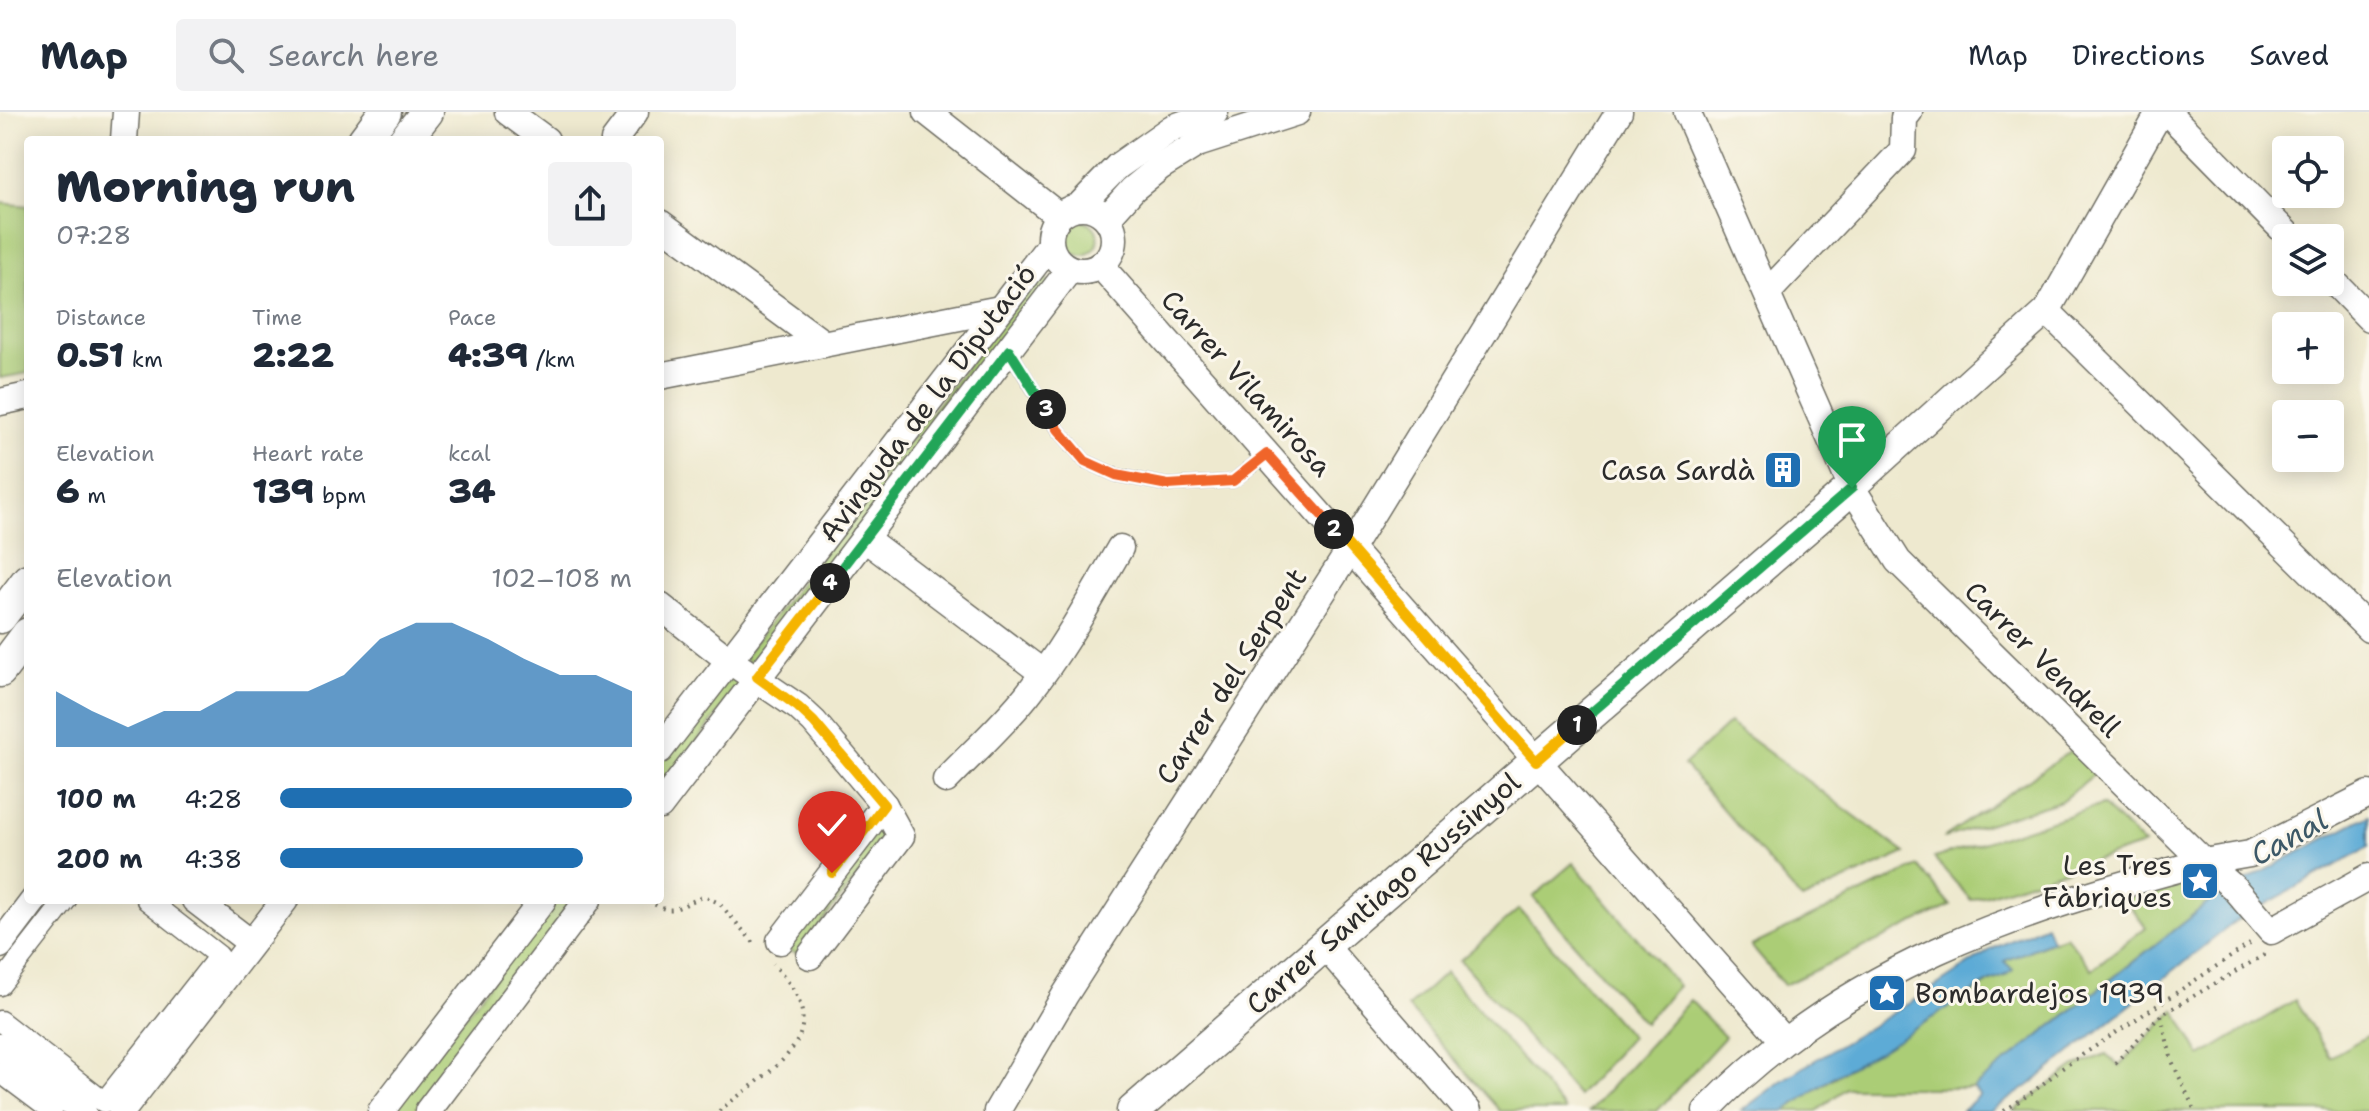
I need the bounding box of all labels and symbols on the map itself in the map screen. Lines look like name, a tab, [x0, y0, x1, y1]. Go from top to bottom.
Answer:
street label: Avinguda de la Diputació	[810, 256, 1044, 550]
street label: Carrer Vilamirosa	[1153, 281, 1341, 485]
pin: 3	[1026, 389, 1066, 429]
pin	[1818, 406, 1886, 488]
building icon: Casa Sardà	[1762, 449, 1804, 491]
place label: Casa Sardà	[1601, 451, 1755, 489]
pin: 2	[1314, 509, 1354, 549]
street label: Carrer del Serpent	[1147, 561, 1315, 791]
pin: 4	[810, 563, 850, 603]
street label: Carrer Vendrell	[1956, 572, 2130, 746]
pin: 1	[1557, 705, 1597, 745]
street label: Carrer Santiago Russinyol	[1238, 763, 1529, 1023]
pin	[798, 791, 866, 873]
water label: Canal	[2243, 799, 2335, 875]
place label: Les Tres Fàbriques	[2043, 846, 2172, 916]
place icon: Les Tres Fàbriques	[2179, 860, 2221, 902]
place icon: Bombardejos 1939	[1866, 972, 1908, 1014]
place label: Bombardejos 1939	[1915, 974, 2165, 1012]

